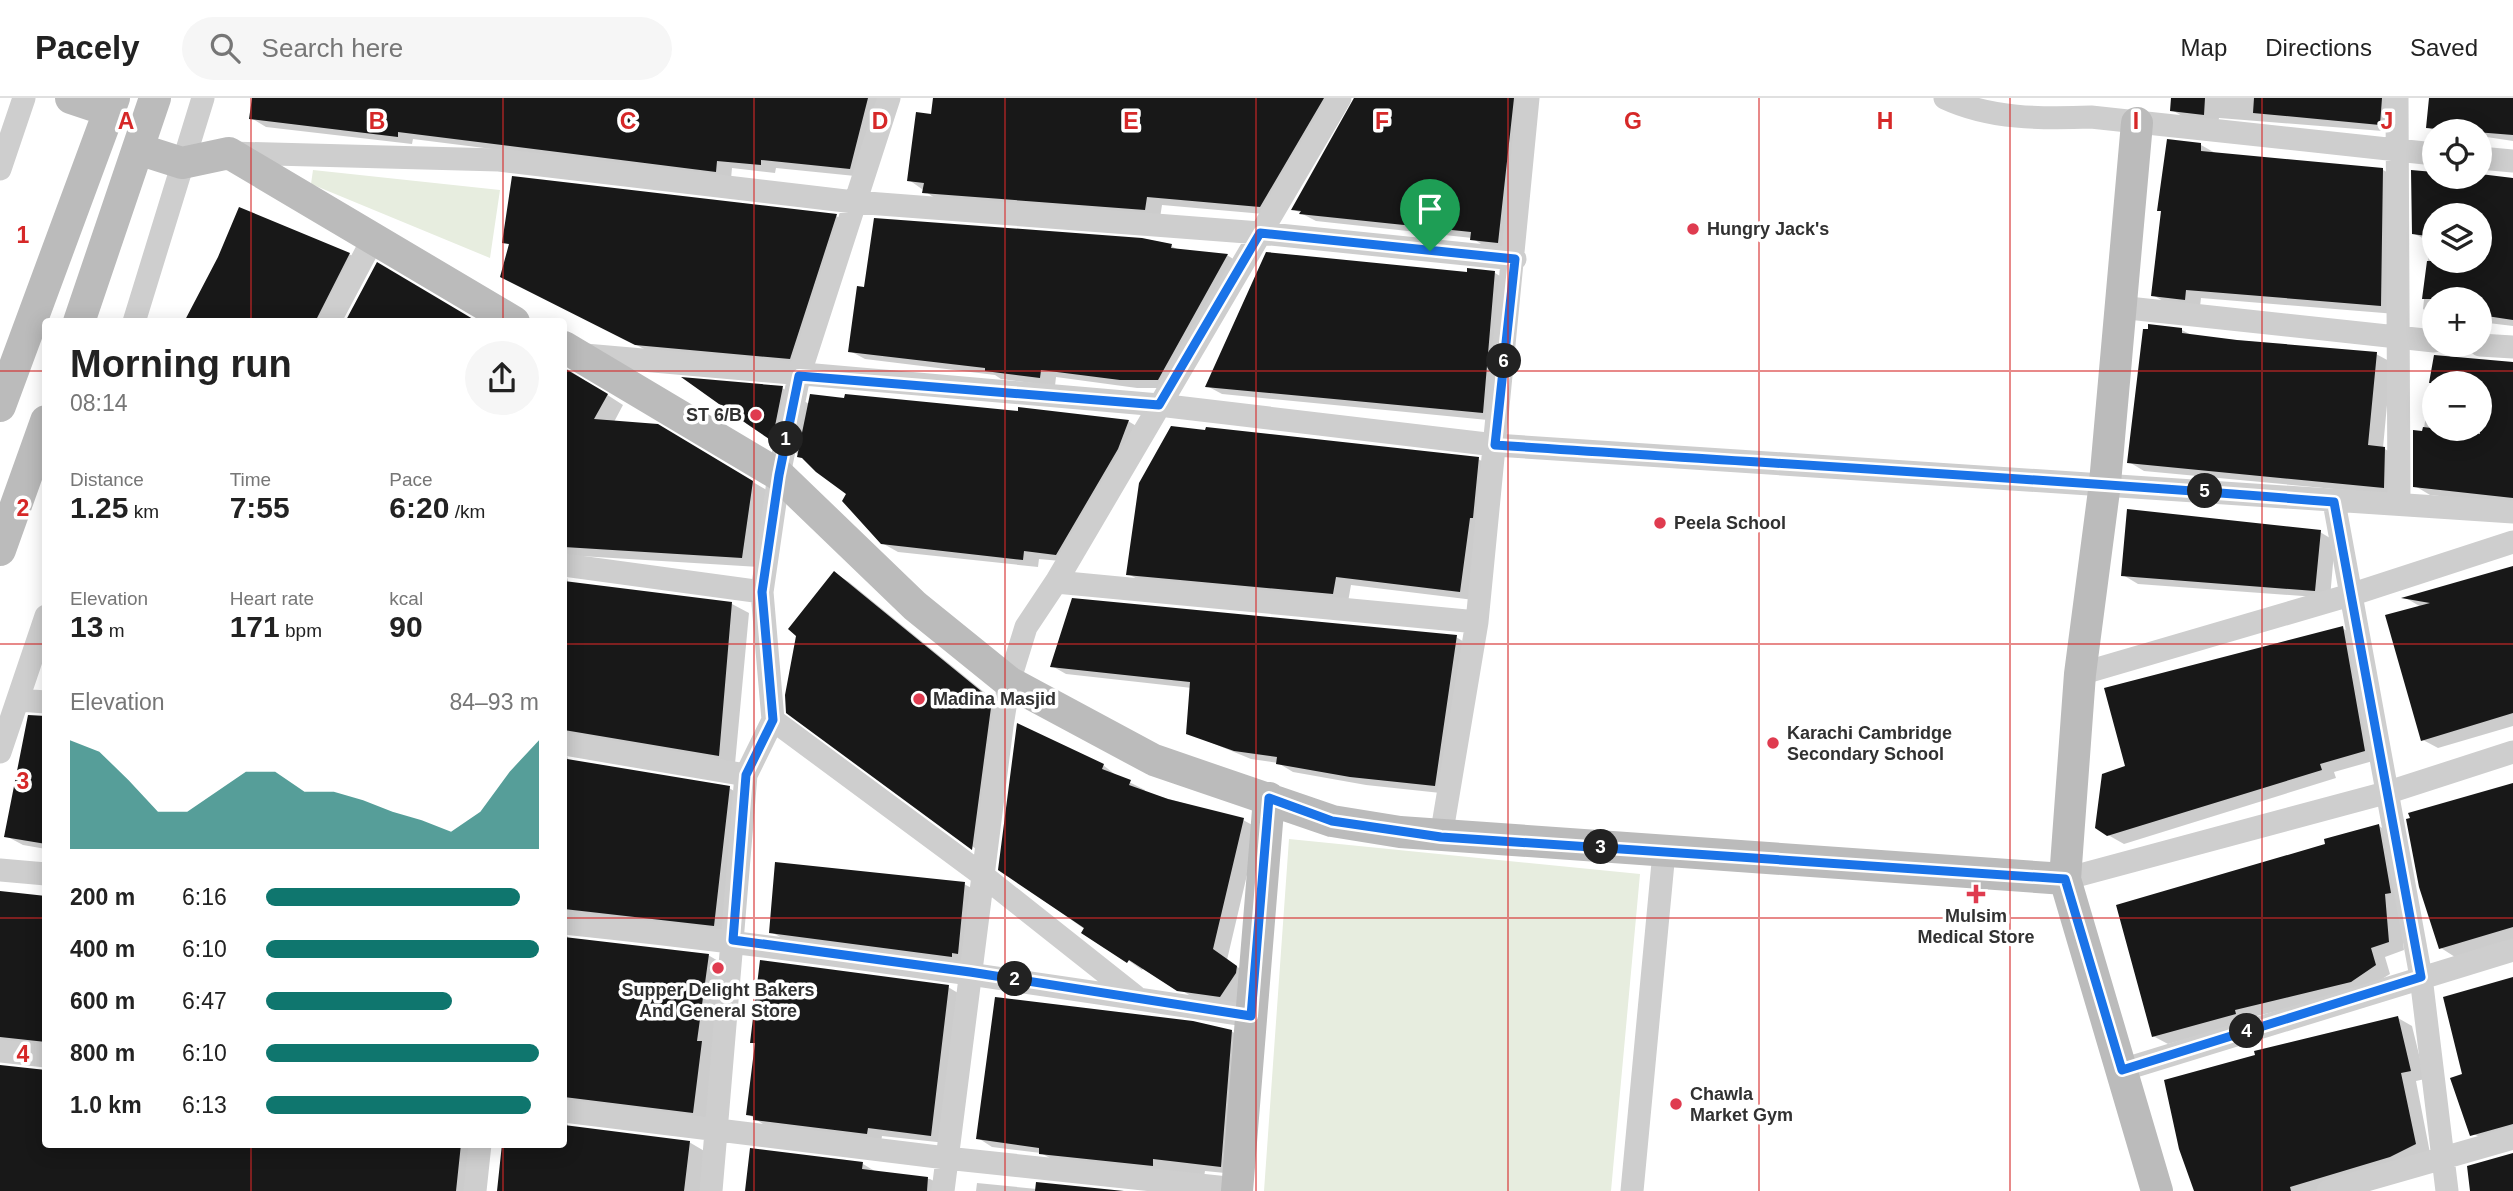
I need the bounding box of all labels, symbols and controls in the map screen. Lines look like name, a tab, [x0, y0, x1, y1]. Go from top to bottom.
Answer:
search box	[182, 17, 672, 80]
text: Pacely	[35, 29, 140, 66]
icon: search	[206, 29, 244, 67]
text: Search here	[262, 33, 403, 63]
text: Map	[2181, 34, 2227, 61]
text: Directions	[2265, 34, 2372, 61]
text: Saved	[2410, 34, 2478, 61]
text: A	[118, 108, 134, 134]
text: B	[369, 108, 385, 134]
text: C	[620, 108, 636, 134]
text: D	[872, 108, 888, 134]
text: E	[1123, 108, 1139, 134]
text: F	[1375, 108, 1389, 134]
text: G	[1624, 108, 1642, 134]
text: H	[1877, 108, 1893, 134]
text: I	[2133, 108, 2139, 134]
text: J	[2381, 108, 2393, 134]
map controls	[2422, 119, 2492, 441]
button: locate	[2422, 119, 2492, 189]
pin	[1400, 179, 1460, 251]
icon: arrive	[1411, 190, 1449, 228]
button: layers	[2422, 203, 2492, 273]
place label: Hungry Jack's	[1707, 219, 1829, 239]
marker: Hungry Jack's	[1685, 221, 1701, 237]
text: 1	[17, 222, 30, 248]
button: +	[2422, 287, 2492, 357]
button: share	[465, 341, 539, 415]
text: Morning run	[70, 343, 292, 385]
pin: 6	[1486, 344, 1522, 378]
text: 6	[1498, 350, 1509, 371]
button: −	[2422, 371, 2492, 441]
text: 08:14	[70, 390, 128, 416]
place label: ST 6/B	[686, 405, 742, 425]
marker: ST 6/B	[748, 407, 764, 423]
pin: 1	[768, 422, 804, 456]
text: 1	[780, 428, 791, 449]
text: Distance	[70, 469, 144, 490]
text: Time	[230, 469, 271, 490]
text: Pace	[389, 469, 433, 490]
pin: 5	[2188, 474, 2222, 508]
text: 5	[2199, 480, 2210, 501]
text: 1.25	[70, 491, 128, 524]
text: 7:55	[230, 491, 290, 524]
text: 6:20	[389, 491, 449, 524]
text: 2	[17, 495, 29, 521]
text: km	[128, 501, 159, 522]
text: /km	[449, 501, 485, 522]
place label: Peela School	[1674, 513, 1786, 533]
marker: Peela School	[1652, 515, 1668, 531]
text: Elevation	[70, 588, 148, 609]
text: Heart rate	[230, 588, 314, 609]
text: kcal	[389, 588, 423, 609]
text: 13	[70, 610, 103, 643]
text: 171	[230, 610, 280, 643]
text: 90	[389, 610, 423, 643]
text: m	[103, 620, 124, 641]
text: bpm	[280, 620, 322, 641]
text: Elevation	[70, 689, 165, 715]
text: 84–93 m	[449, 689, 539, 715]
place label: Madina Masjid	[933, 689, 1056, 709]
marker: Madina Masjid	[911, 691, 927, 707]
place label: Karachi Cambridge Secondary School	[1787, 723, 1952, 764]
marker: Karachi Cambridge Secondary School	[1765, 735, 1781, 751]
text: 3	[17, 768, 29, 794]
pin: 3	[1584, 830, 1618, 864]
text: 3	[1595, 836, 1606, 857]
text: 200 m	[70, 884, 135, 910]
text: 6:16	[182, 884, 227, 910]
marker: Mulsim Medical Store	[1968, 886, 1984, 902]
place label: Mulsim Medical Store	[1917, 906, 2035, 947]
text: 400 m	[70, 936, 135, 962]
text: 6:10	[182, 936, 227, 962]
marker: Supper Delight Bakers And General Store	[710, 960, 726, 976]
pin: 2	[998, 962, 1032, 996]
text: 2	[1009, 968, 1020, 989]
place label: Supper Delight Bakers And General Store	[621, 980, 815, 1021]
text: 600 m	[70, 988, 135, 1014]
text: 6:47	[182, 988, 227, 1014]
pin: 4	[2230, 1014, 2264, 1048]
text: 4	[2241, 1020, 2252, 1041]
text: 800 m	[70, 1040, 135, 1066]
text: 6:10	[182, 1040, 227, 1066]
text: 4	[17, 1041, 30, 1067]
place label: Chawla Market Gym	[1690, 1084, 1793, 1125]
text: 1.0 km	[70, 1092, 142, 1118]
text: 6:13	[182, 1092, 227, 1118]
marker: Chawla Market Gym	[1668, 1096, 1684, 1112]

